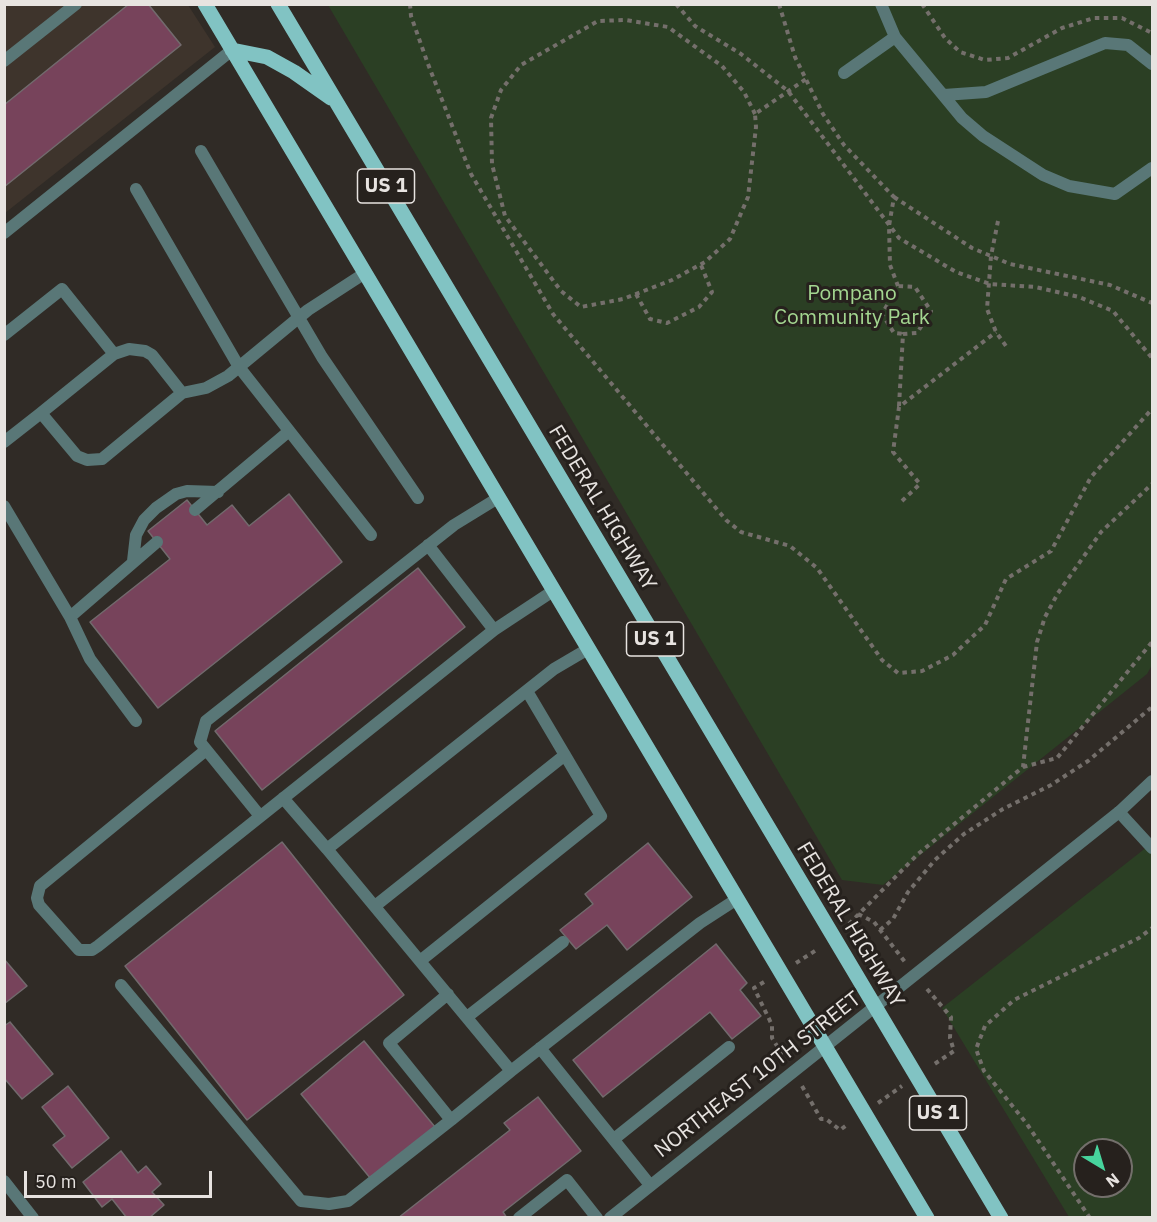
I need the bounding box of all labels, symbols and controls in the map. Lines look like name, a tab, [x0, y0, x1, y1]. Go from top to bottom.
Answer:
road number: US 1	[358, 169, 414, 203]
park label: Pompano Community Park	[774, 281, 930, 331]
street label: FEDERAL HIGHWAY	[543, 421, 661, 595]
road number: US 1	[626, 622, 684, 656]
street label: FEDERAL HIGHWAY	[791, 838, 909, 1012]
street label: NORTHEAST 10TH STREET	[650, 987, 866, 1163]
road number: US 1	[910, 1096, 966, 1130]
north arrow	[1073, 1138, 1133, 1198]
scale bar	[27, 1159, 214, 1197]
text: N	[1102, 1169, 1124, 1192]
text: 50 m	[35, 1170, 77, 1193]

